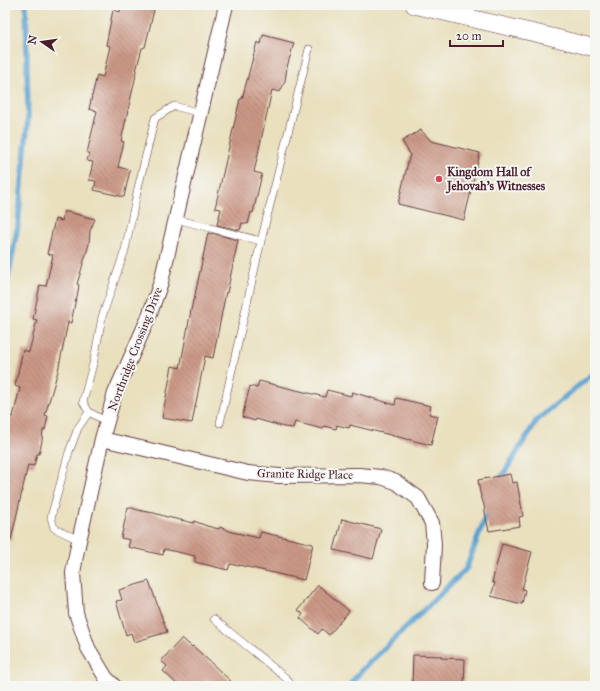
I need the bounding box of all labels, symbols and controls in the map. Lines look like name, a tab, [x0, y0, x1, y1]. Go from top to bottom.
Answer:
north arrow	[22, 22, 62, 62]
scale bar	[450, 22, 503, 48]
text: 20 m	[456, 29, 482, 43]
text: N	[25, 33, 40, 46]
place label: Kingdom Hall of Jehovah’s Witnesses	[445, 165, 546, 194]
marker: Kingdom Hall of Jehovah’s Witnesses	[434, 174, 444, 184]
street label: Northridge Crossing Drive	[105, 285, 166, 413]
street label: Granite Ridge Place	[257, 466, 353, 483]

